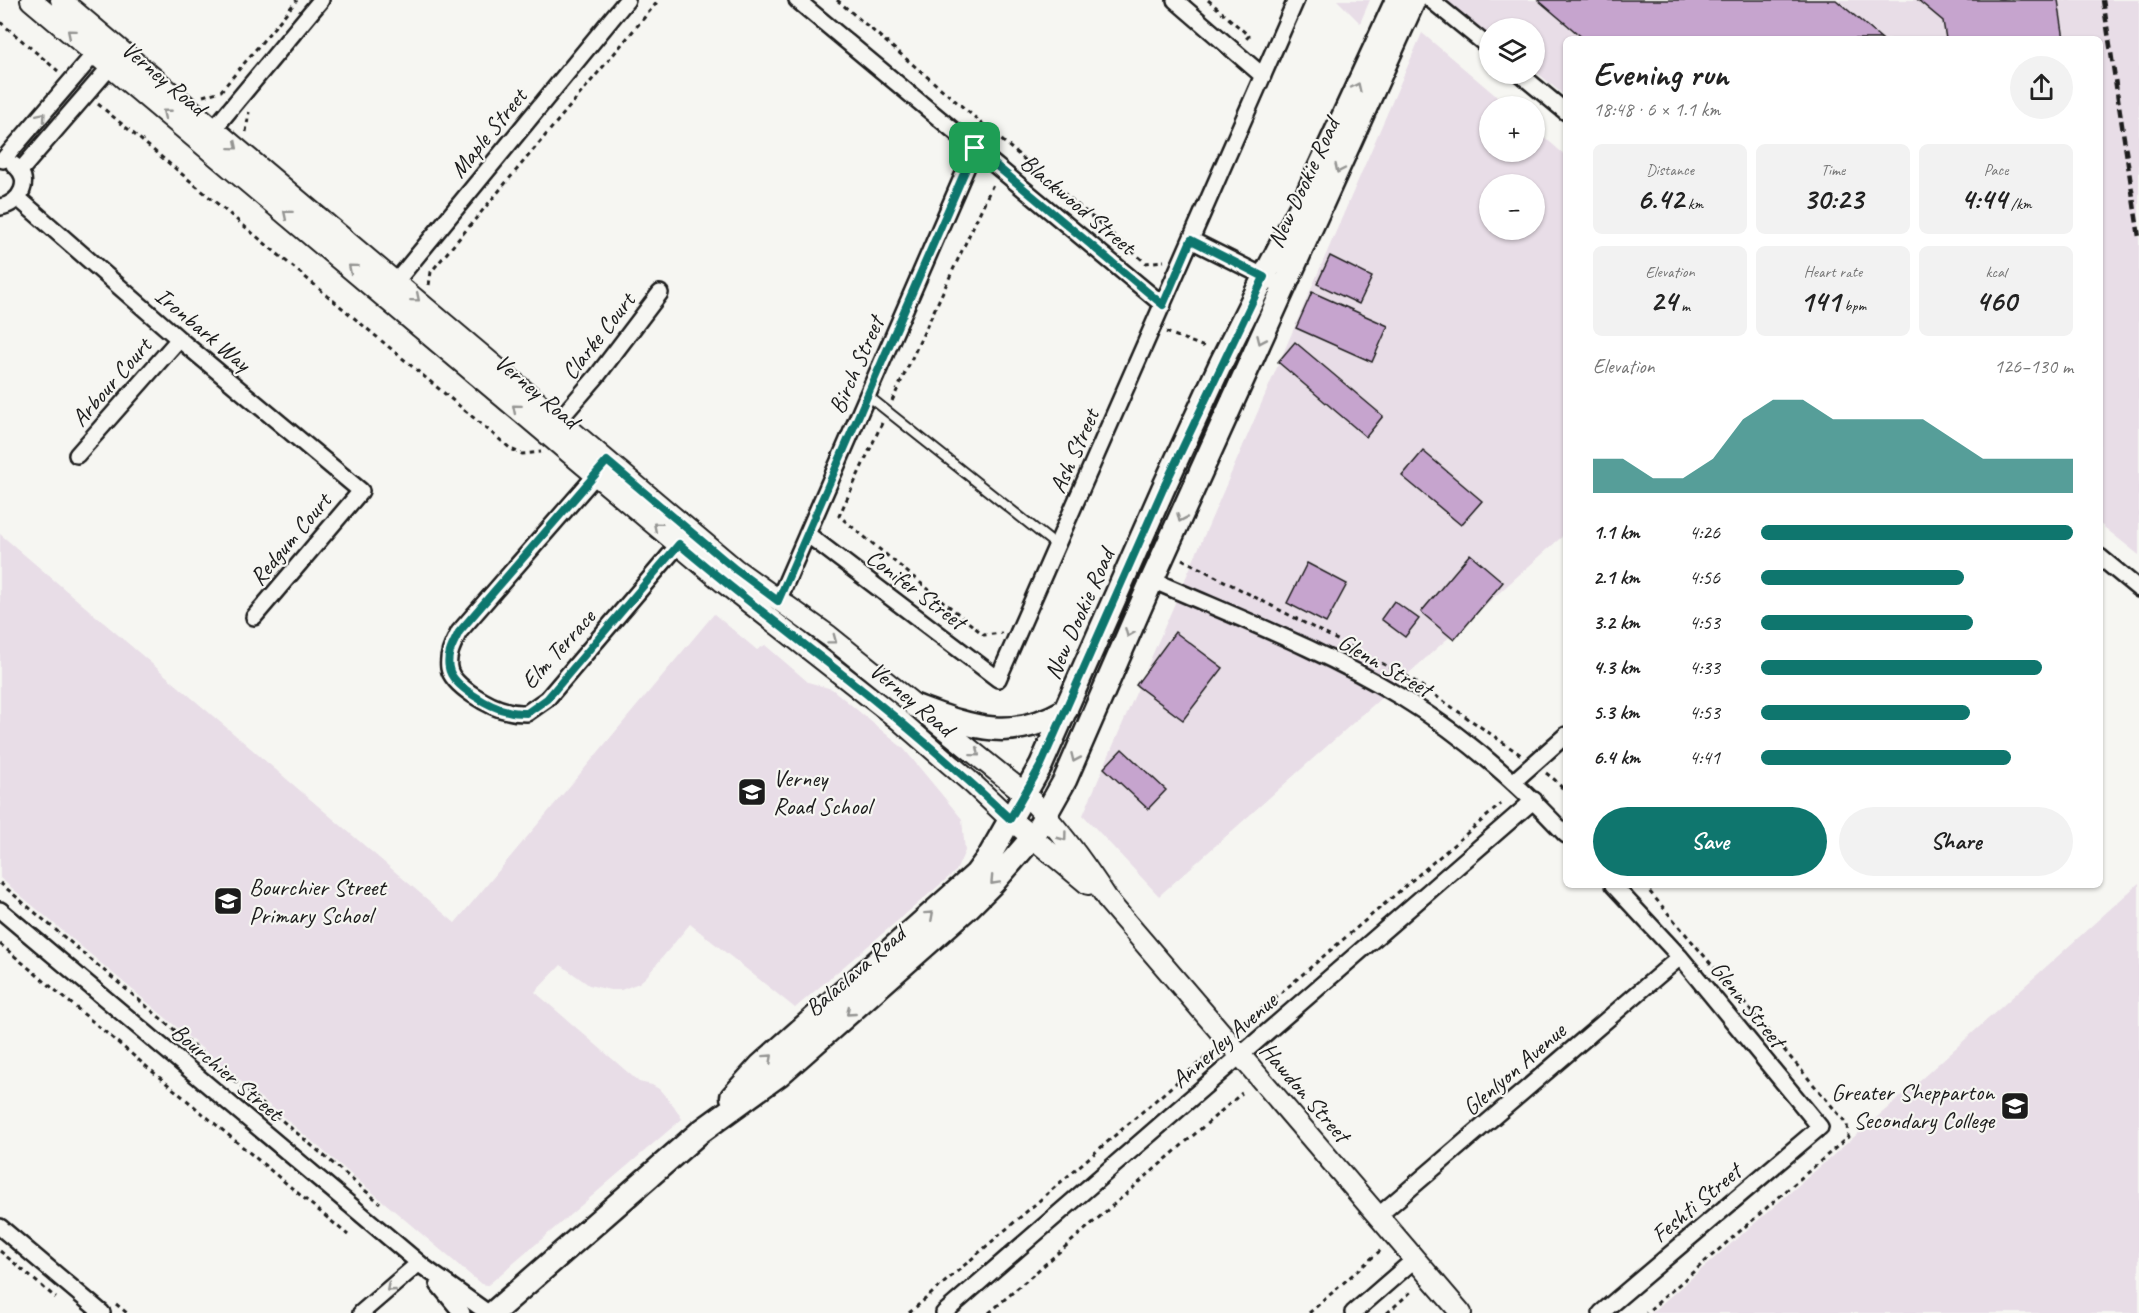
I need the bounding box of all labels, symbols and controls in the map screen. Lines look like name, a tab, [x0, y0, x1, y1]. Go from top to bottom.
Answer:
map controls	[1479, 18, 1545, 240]
button: layers	[1479, 18, 1545, 84]
one-way arrow	[67, 30, 78, 41]
street label: Verney Road	[116, 34, 215, 124]
text: Evening run	[1593, 53, 1728, 95]
button: share	[2010, 56, 2073, 119]
street label: Maple Street	[443, 81, 534, 184]
one-way arrow	[1349, 82, 1361, 93]
button: +	[1479, 96, 1545, 162]
text: 18:48 · 6 × 1.1 km	[1593, 97, 1720, 122]
one-way arrow	[162, 109, 173, 120]
street label: New Dookie Road	[1260, 110, 1348, 252]
one-way arrow	[34, 112, 45, 123]
pin	[949, 122, 1000, 173]
icon: arrive	[958, 131, 991, 164]
one-way arrow	[227, 139, 238, 150]
street label: Blackwood Street	[1014, 147, 1143, 262]
text: Distance	[1646, 160, 1694, 180]
text: Time	[1821, 160, 1845, 180]
text: Pace	[1984, 160, 2008, 180]
one-way arrow	[1335, 162, 1347, 173]
button: −	[1479, 174, 1545, 240]
text: 6.42	[1637, 180, 1684, 218]
text: 30:23	[1803, 180, 1863, 218]
text: 4:44	[1960, 180, 2007, 218]
text: km	[1684, 194, 1703, 214]
text: /km	[2007, 194, 2032, 214]
one-way arrow	[283, 211, 294, 222]
text: Elevation	[1645, 262, 1695, 282]
text: Heart rate	[1804, 262, 1862, 282]
text: kcal	[1985, 262, 2007, 282]
one-way arrow	[348, 264, 359, 275]
street label: Ironbark Way	[149, 280, 258, 379]
text: 24	[1650, 282, 1677, 320]
text: 141	[1800, 282, 1840, 320]
text: 460	[1975, 282, 2017, 320]
street label: Clarke Court	[555, 285, 643, 386]
one-way arrow	[409, 291, 420, 302]
text: m	[1677, 296, 1690, 316]
text: bpm	[1840, 296, 1866, 316]
street label: Birch Street	[821, 309, 892, 418]
street label: Arbour Court	[64, 330, 159, 433]
one-way arrow	[1256, 334, 1268, 345]
street label: Verney Road	[489, 347, 588, 437]
text: Elevation	[1593, 354, 1655, 379]
text: 126–130 m	[1994, 354, 2073, 379]
street label: Ash Street	[1042, 403, 1107, 498]
one-way arrow	[512, 404, 523, 415]
street label: Redgum Court	[243, 485, 339, 591]
one-way arrow	[1176, 511, 1188, 522]
text: 1.1 km	[1593, 520, 1640, 545]
text: 4:26	[1689, 520, 1720, 545]
one-way arrow	[653, 522, 664, 533]
street label: New Dookie Road	[1037, 541, 1122, 684]
street label: Conifer Street	[860, 542, 974, 638]
text: 2.1 km	[1593, 565, 1640, 590]
text: 4:56	[1689, 565, 1720, 590]
street label: Elm Terrace	[514, 601, 603, 695]
text: 3.2 km	[1593, 610, 1640, 635]
text: 4:53	[1689, 610, 1720, 635]
street label: Glenn Street	[1333, 626, 1440, 705]
one-way arrow	[1125, 627, 1137, 638]
one-way arrow	[827, 633, 838, 644]
street label: Verney Road	[864, 655, 963, 745]
text: 4.3 km	[1593, 655, 1640, 680]
text: 4:33	[1689, 655, 1720, 680]
text: 5.3 km	[1593, 700, 1639, 725]
text: 4:53	[1689, 700, 1720, 725]
text: 6.4 km	[1593, 745, 1640, 770]
text: 4:41	[1689, 745, 1720, 770]
one-way arrow	[969, 746, 980, 757]
one-way arrow	[1070, 752, 1082, 763]
place label: Verney Road School	[773, 763, 875, 821]
school or university icon: Verney Road School	[736, 776, 768, 808]
button: Save	[1593, 807, 1827, 876]
button: Share	[1839, 807, 2073, 876]
one-way arrow	[1055, 830, 1066, 841]
place label: Bourchier Street Primary School	[249, 872, 387, 930]
one-way arrow	[990, 874, 1001, 885]
school or university icon: Bourchier Street Primary School	[212, 885, 244, 917]
one-way arrow	[924, 911, 934, 922]
street label: Balaclava Road	[799, 917, 914, 1023]
street label: Glenn Street	[1704, 955, 1794, 1056]
street label: Annerley Avenue	[1165, 984, 1285, 1094]
one-way arrow	[846, 1005, 857, 1016]
street label: Glenlyon Avenue	[1456, 1015, 1573, 1122]
street label: Bourchier Street	[165, 1017, 290, 1129]
street label: Hawdon Street	[1253, 1036, 1359, 1151]
one-way arrow	[762, 1054, 773, 1065]
place label: Greater Shepparton Secondary College	[1831, 1077, 1996, 1135]
school or university icon: Greater Shepparton Secondary College	[1999, 1090, 2031, 1122]
street label: Feshti Street	[1645, 1155, 1749, 1249]
one-way arrow	[386, 1281, 397, 1292]

